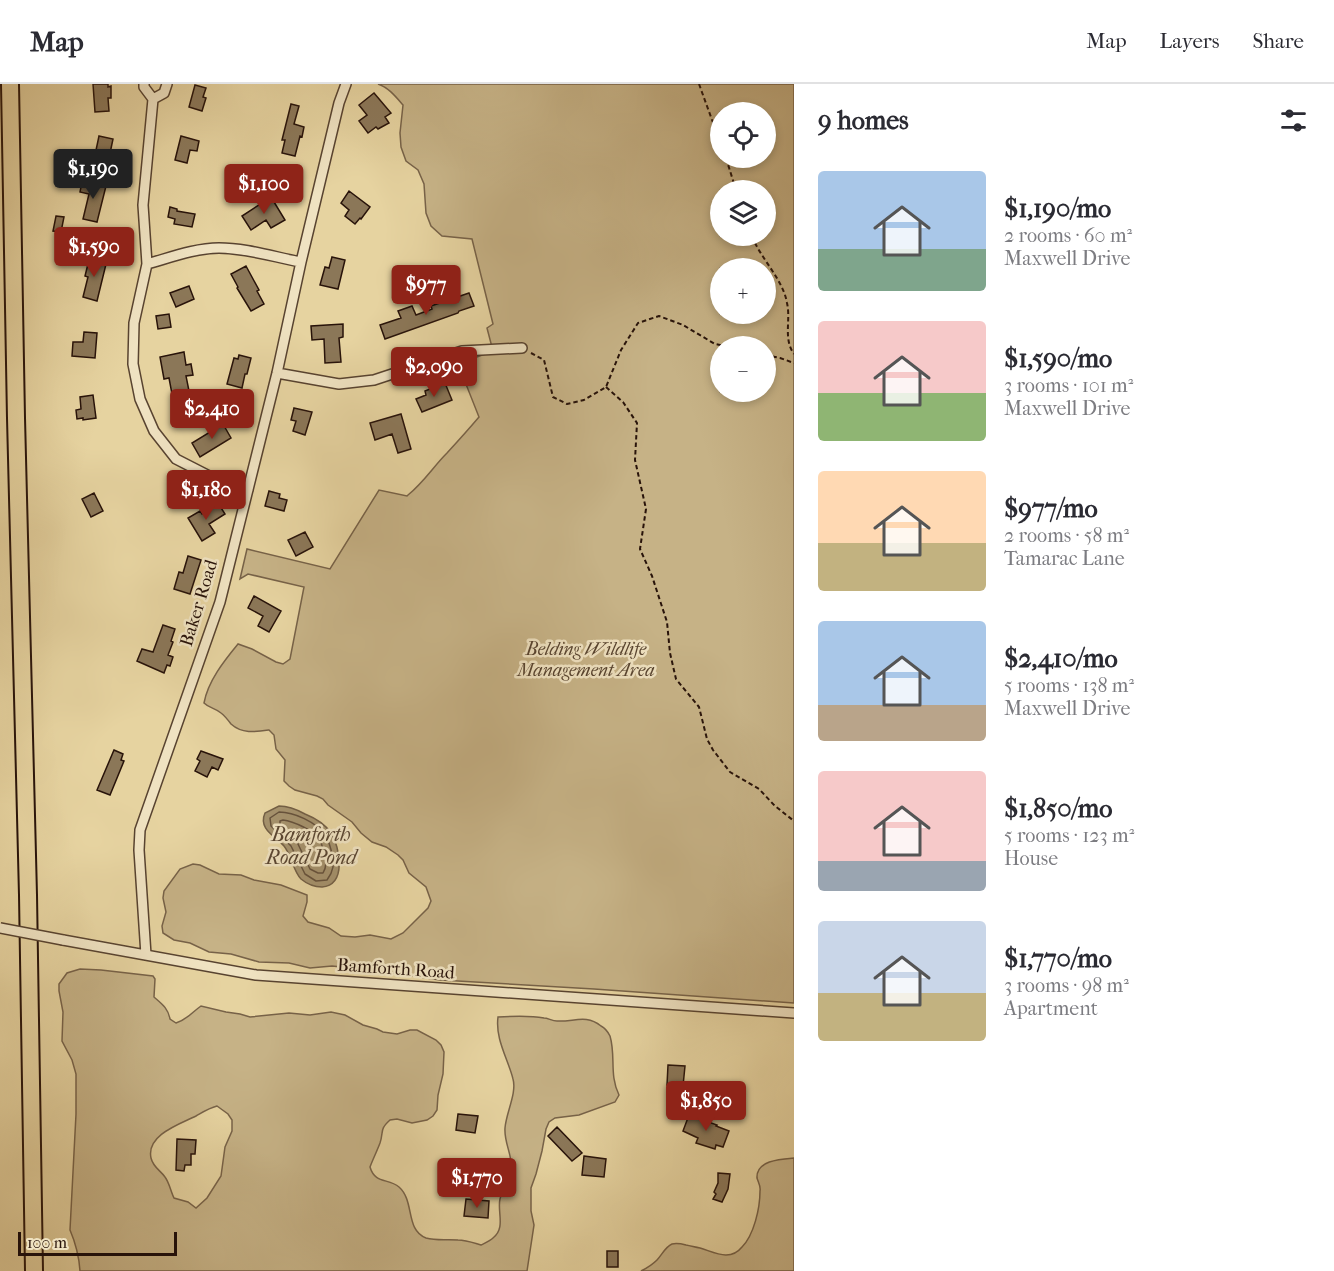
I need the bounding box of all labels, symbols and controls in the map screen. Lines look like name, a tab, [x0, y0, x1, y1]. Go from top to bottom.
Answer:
text: Map	[30, 25, 84, 58]
text: Map	[1086, 29, 1127, 53]
text: Layers	[1160, 29, 1219, 53]
text: Share	[1252, 29, 1304, 53]
map controls	[710, 102, 776, 402]
button: locate	[710, 102, 776, 168]
icon: filters	[1277, 104, 1310, 137]
text: 9 homes	[818, 105, 909, 136]
pin: $1,190	[44, 149, 142, 200]
text: $1,190	[68, 157, 118, 180]
pin: $1,100	[215, 164, 313, 215]
text: $1,100	[238, 172, 290, 195]
button: layers	[710, 180, 776, 246]
text: $1,190/mo	[1004, 193, 1111, 224]
icon: home	[866, 195, 938, 267]
text: 2 rooms · 60 m²	[1004, 224, 1132, 247]
pin: $1,590	[45, 227, 143, 278]
text: $1,590	[68, 235, 120, 258]
text: Maxwell Drive	[1004, 247, 1131, 270]
button: +	[710, 258, 776, 324]
pin: $977	[390, 265, 462, 316]
text: $977	[406, 273, 446, 296]
button: −	[710, 336, 776, 402]
text: $1,590/mo	[1004, 343, 1112, 374]
icon: home	[866, 345, 938, 417]
pin: $2,090	[385, 347, 483, 398]
text: $2,090	[405, 355, 463, 378]
text: 3 rooms · 101 m²	[1004, 374, 1133, 397]
pin: $2,410	[163, 389, 261, 440]
text: $2,410	[184, 397, 240, 420]
text: Maxwell Drive	[1004, 397, 1131, 420]
pin: $1,180	[157, 470, 255, 521]
text: $1,180	[181, 478, 231, 501]
text: $977/mo	[1004, 493, 1098, 524]
icon: home	[866, 495, 938, 567]
text: 2 rooms · 58 m²	[1004, 524, 1129, 547]
text: Tamarac Lane	[1004, 547, 1125, 570]
street label: Baker Road	[176, 557, 222, 649]
park label: Belding Wildlife Management Area	[515, 639, 655, 681]
text: $2,410/mo	[1004, 643, 1118, 674]
icon: home	[866, 645, 938, 717]
text: 5 rooms · 138 m²	[1004, 674, 1134, 697]
text: Maxwell Drive	[1004, 697, 1131, 720]
text: $1,850/mo	[1004, 793, 1113, 824]
icon: home	[866, 795, 938, 867]
water label: Bamforth Road Pond	[264, 823, 359, 869]
text: 5 rooms · 123 m²	[1004, 824, 1134, 847]
text: House	[1004, 847, 1058, 870]
text: $1,770/mo	[1004, 943, 1112, 974]
icon: home	[866, 945, 938, 1017]
street label: Bamforth Road	[336, 954, 456, 984]
text: 3 rooms · 98 m²	[1004, 974, 1129, 997]
text: Apartment	[1004, 997, 1098, 1020]
pin: $1,850	[657, 1081, 755, 1132]
text: $1,850	[680, 1089, 732, 1112]
pin: $1,770	[428, 1158, 526, 1209]
text: $1,770	[451, 1166, 503, 1189]
scale bar	[18, 1229, 177, 1256]
text: 100 m	[27, 1233, 67, 1252]

